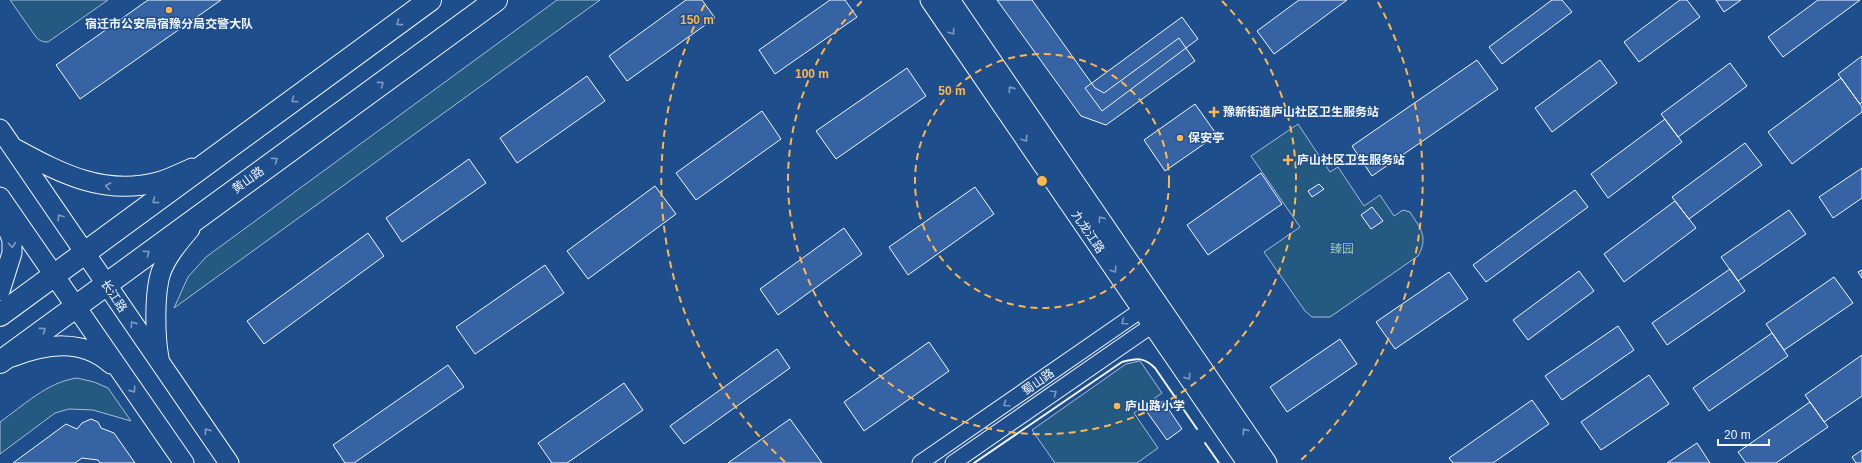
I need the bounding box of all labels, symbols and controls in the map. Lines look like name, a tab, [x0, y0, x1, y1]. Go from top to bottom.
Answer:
marker: 宿迁市公安局宿豫分局交警大队	[164, 5, 174, 15]
text: 150 m	[680, 13, 714, 27]
place label: 宿迁市公安局宿豫分局交警大队	[85, 17, 253, 31]
one-way arrow	[396, 18, 403, 26]
one-way arrow	[947, 28, 955, 35]
text: 100 m	[795, 67, 829, 81]
one-way arrow	[376, 82, 383, 89]
text: 50 m	[938, 84, 966, 98]
one-way arrow	[1008, 86, 1016, 93]
one-way arrow	[291, 95, 298, 103]
place label: 豫新街道庐山社区卫生服务站	[1223, 105, 1379, 119]
marker: 豫新街道庐山社区卫生服务站	[1208, 106, 1220, 118]
place label: 保安亭	[1188, 131, 1224, 145]
marker: 保安亭	[1175, 133, 1185, 143]
one-way arrow	[1020, 135, 1027, 142]
place label: 庐山社区卫生服务站	[1297, 153, 1405, 167]
marker: 庐山社区卫生服务站	[1282, 154, 1294, 166]
one-way arrow	[271, 158, 278, 165]
street label: 黄山路	[229, 164, 267, 196]
centre of rings	[1035, 174, 1049, 188]
one-way arrow	[105, 182, 111, 190]
one-way arrow	[152, 196, 159, 204]
street label: 九龙江路	[1069, 208, 1107, 256]
one-way arrow	[58, 214, 65, 221]
one-way arrow	[1099, 217, 1106, 224]
one-way arrow	[7, 242, 16, 248]
park label: 臻园	[1330, 242, 1354, 256]
one-way arrow	[143, 251, 150, 258]
one-way arrow	[1109, 266, 1117, 273]
street label: 长江路	[98, 277, 130, 315]
one-way arrow	[1121, 317, 1128, 325]
one-way arrow	[130, 321, 138, 328]
one-way arrow	[38, 328, 45, 335]
street label: 蜀山路	[1019, 366, 1057, 398]
one-way arrow	[1183, 373, 1191, 380]
one-way arrow	[128, 386, 135, 393]
one-way arrow	[1049, 391, 1056, 398]
one-way arrow	[1003, 399, 1010, 406]
place label: 庐山路小学	[1125, 399, 1185, 413]
marker: 庐山路小学	[1112, 401, 1122, 411]
scale bar	[1718, 421, 1769, 447]
one-way arrow	[204, 428, 212, 435]
one-way arrow	[1243, 428, 1250, 435]
text: 20 m	[1724, 428, 1751, 442]

